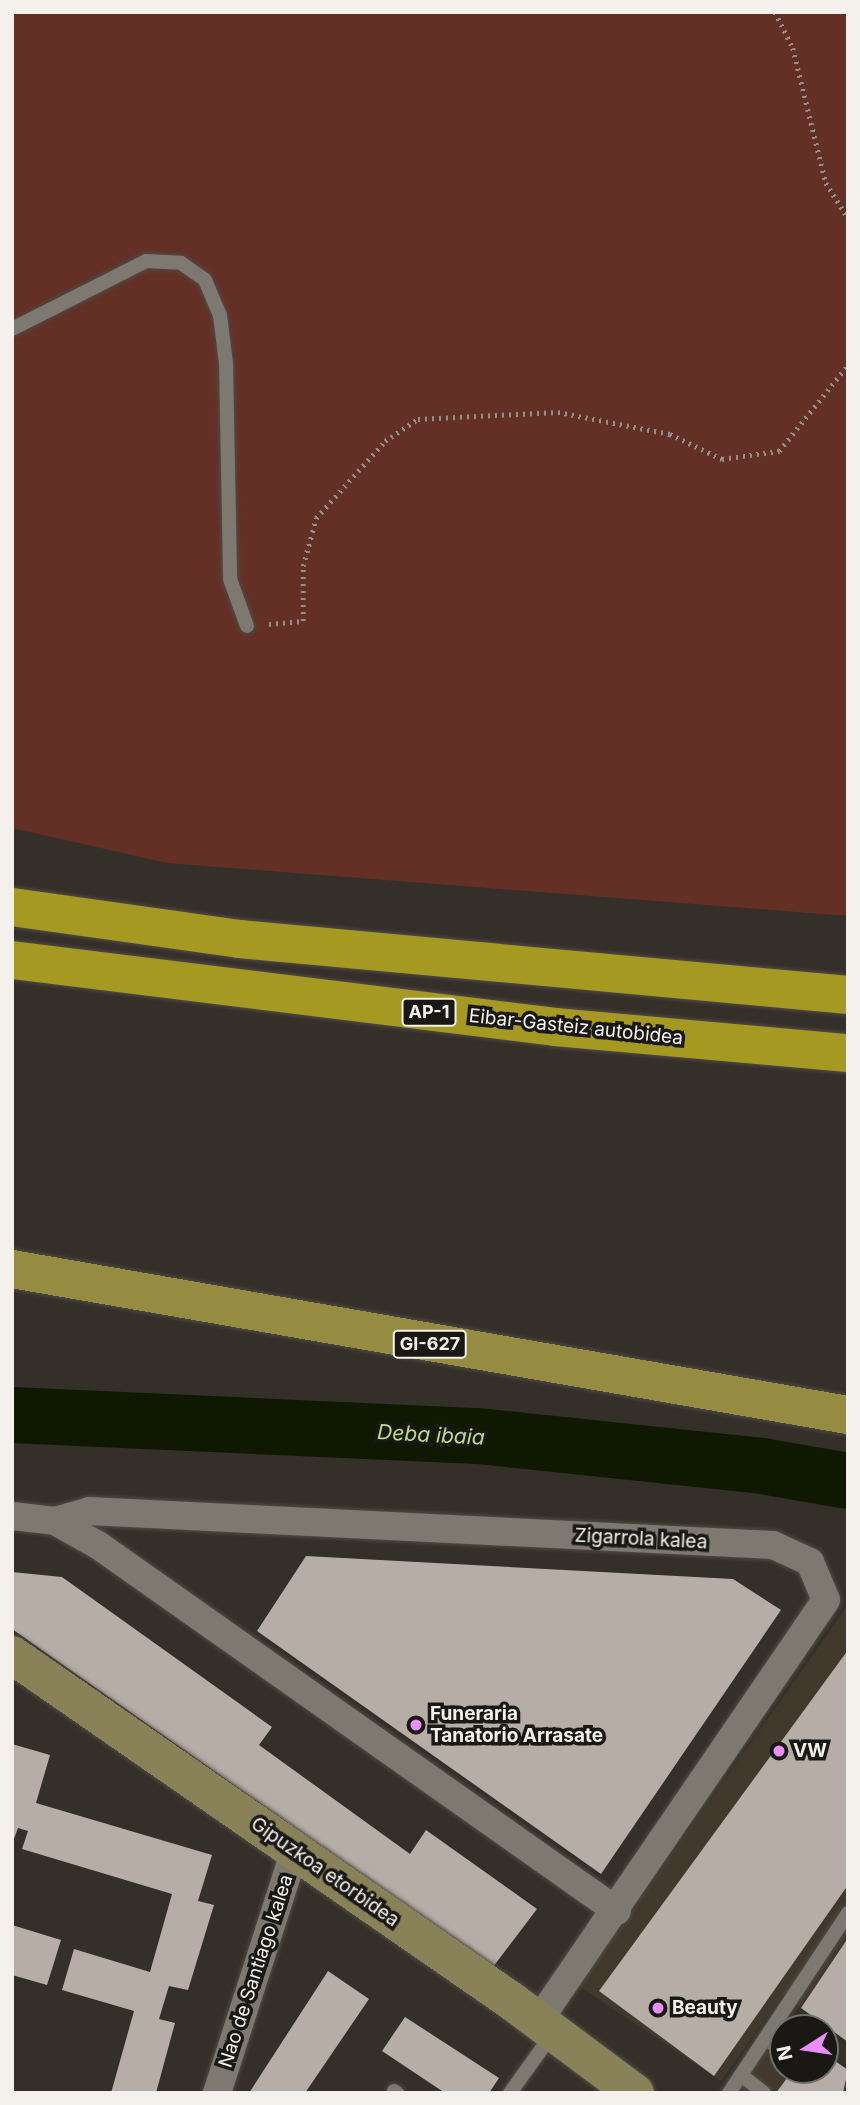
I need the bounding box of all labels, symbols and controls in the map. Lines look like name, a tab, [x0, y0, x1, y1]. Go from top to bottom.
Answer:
road number: AP-1	[401, 998, 457, 1027]
street label: Eibar-Gasteiz autobidea	[468, 1004, 684, 1050]
road number: GI-627	[392, 1330, 468, 1358]
water label: Deba ibaia	[377, 1420, 485, 1450]
street label: Zigarrola kalea	[574, 1524, 708, 1554]
place label: Funeraria Tanatorio Arrasate	[430, 1703, 603, 1747]
marker: Funeraria Tanatorio Arrasate	[408, 1717, 424, 1733]
place label: VW	[793, 1740, 827, 1762]
marker: VW	[771, 1743, 787, 1759]
street label: Gipuzkoa etorbidea	[247, 1812, 403, 1932]
street label: Nao de Santiago kalea	[214, 1872, 298, 2070]
place label: Beauty	[672, 1997, 738, 2019]
marker: Beauty	[650, 2000, 666, 2016]
north arrow	[769, 2014, 839, 2084]
text: N	[772, 2044, 798, 2063]

